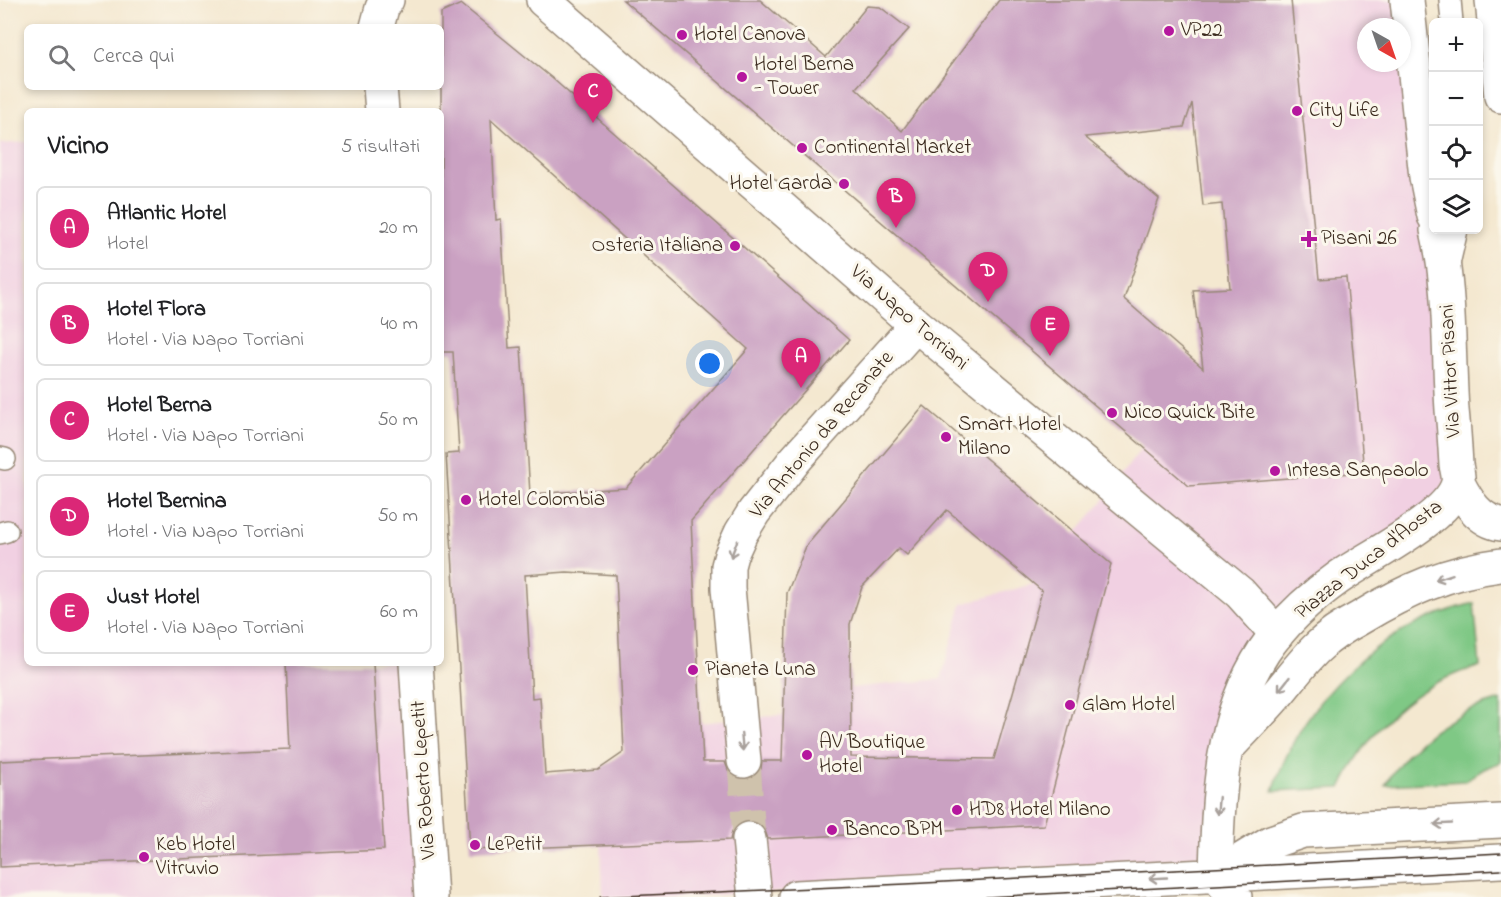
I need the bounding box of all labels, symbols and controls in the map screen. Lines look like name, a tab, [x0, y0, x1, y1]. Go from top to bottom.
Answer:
place label: VP22	[1180, 16, 1223, 46]
north arrow	[1357, 18, 1411, 72]
map controls	[1429, 18, 1483, 234]
button: +	[1429, 18, 1483, 72]
place label: Hotel Canova	[694, 20, 806, 50]
search box	[24, 24, 444, 90]
marker: VP22	[1162, 24, 1176, 38]
marker: Hotel Canova	[675, 28, 689, 42]
icon: search	[45, 41, 78, 74]
text: Cerca qui	[93, 41, 175, 73]
place label: Hotel Berna - Tower	[754, 50, 854, 104]
marker: Hotel Berna - Tower	[735, 70, 749, 84]
button: −	[1429, 72, 1483, 126]
pin: C	[574, 74, 612, 123]
place label: City Life	[1309, 96, 1380, 128]
marker: City Life	[1290, 104, 1304, 118]
button: locate	[1429, 126, 1483, 180]
text: Vicino	[48, 128, 109, 166]
text: 5 risultati	[341, 133, 420, 162]
place label: Continental Market	[814, 133, 971, 163]
marker: Continental Market	[795, 141, 809, 155]
place label: Hotel Garda	[729, 169, 832, 199]
marker: Hotel Garda	[837, 177, 851, 191]
pin: B	[876, 178, 916, 228]
button: layers	[1429, 180, 1483, 234]
text: Atlantic Hotel	[107, 198, 226, 230]
text: A	[63, 214, 76, 243]
text: 20 m	[379, 214, 418, 243]
place label: Pisani 26	[1321, 224, 1397, 254]
text: Hotel	[107, 230, 148, 259]
place label: Osteria Italiana	[591, 231, 723, 261]
marker: Pisani 26	[1302, 232, 1316, 246]
marker: Osteria Italiana	[728, 239, 742, 253]
pin: D	[968, 252, 1008, 302]
street label: Via Napo Torriani	[842, 257, 975, 378]
text: Hotel Flora	[107, 294, 206, 326]
street label: Via Vittor Pisani	[1433, 303, 1470, 440]
pin: E	[1030, 306, 1070, 356]
text: B	[63, 310, 76, 339]
text: 40 m	[381, 310, 418, 339]
text: Hotel · Via Napo Torriani	[107, 326, 304, 355]
pin: A	[782, 338, 820, 388]
street label: Via Antonio da Recanate	[745, 346, 899, 524]
your location	[695, 349, 724, 378]
text: Hotel Berna	[107, 390, 212, 422]
place label: Nico Quick Bite	[1124, 398, 1255, 428]
text: C	[64, 406, 75, 435]
text: 50 m	[377, 406, 418, 435]
marker: Nico Quick Bite	[1105, 406, 1119, 420]
place label: Smart Hotel Milano	[958, 410, 1061, 464]
text: Hotel · Via Napo Torriani	[107, 422, 304, 451]
marker: Smart Hotel Milano	[939, 430, 953, 444]
place label: Intesa Sanpaolo	[1287, 456, 1429, 486]
marker: Intesa Sanpaolo	[1268, 464, 1282, 478]
place label: Hotel Colombia	[478, 485, 605, 515]
text: Hotel Bernina	[107, 486, 227, 518]
marker: Hotel Colombia	[459, 493, 473, 507]
street label: Piazza Duca d'Aosta	[1289, 493, 1449, 627]
text: D	[62, 502, 77, 531]
text: 50 m	[377, 502, 418, 531]
text: Hotel · Via Napo Torriani	[107, 518, 304, 547]
one-way arrow	[727, 539, 738, 558]
one-way arrow	[1435, 572, 1454, 583]
text: Just Hotel	[107, 582, 200, 614]
text: E	[63, 598, 76, 627]
text: 60 m	[380, 598, 418, 627]
text: Hotel · Via Napo Torriani	[107, 614, 304, 643]
place label: Pianeta Luna	[705, 655, 816, 685]
marker: Pianeta Luna	[686, 663, 700, 677]
one-way arrow	[1278, 676, 1291, 692]
place label: Glam Hotel	[1082, 690, 1175, 720]
marker: Glam Hotel	[1063, 698, 1077, 712]
street label: Via Roberto Lepetit	[403, 699, 445, 862]
place label: AV Boutique Hotel	[819, 728, 926, 782]
one-way arrow	[737, 732, 748, 752]
marker: AV Boutique Hotel	[800, 748, 814, 762]
place label: HD8 Hotel Milano	[969, 795, 1111, 825]
one-way arrow	[1212, 795, 1223, 815]
marker: HD8 Hotel Milano	[950, 803, 964, 817]
place label: Banco BPM	[843, 815, 943, 845]
one-way arrow	[1433, 818, 1453, 829]
marker: Banco BPM	[825, 823, 839, 837]
place label: Keb Hotel Vitruvio	[155, 830, 235, 884]
place label: LePetit	[487, 830, 542, 860]
marker: LePetit	[468, 838, 482, 852]
marker: Keb Hotel Vitruvio	[137, 850, 151, 864]
one-way arrow	[1148, 872, 1168, 883]

